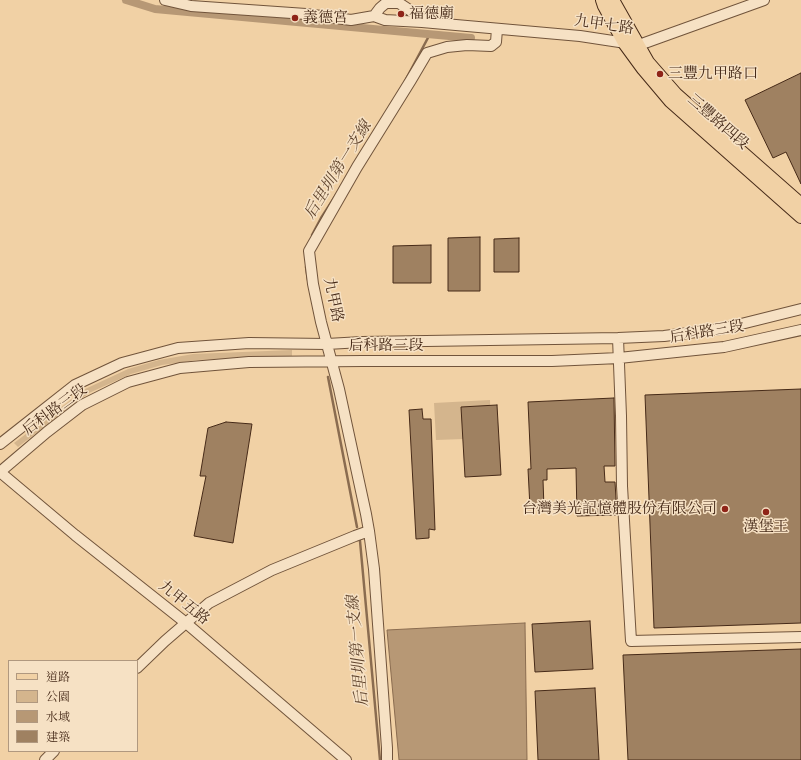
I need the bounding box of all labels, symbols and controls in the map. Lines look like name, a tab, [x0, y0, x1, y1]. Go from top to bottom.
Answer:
place label: 福德廟	[409, 5, 454, 23]
place label: 義德宮	[303, 9, 348, 27]
marker: 福德廟	[396, 9, 406, 19]
street label: 九甲七路	[573, 12, 635, 38]
marker: 義德宮	[290, 13, 300, 23]
place label: 三豐九甲路口	[668, 65, 758, 83]
marker: 三豐九甲路口	[655, 69, 665, 79]
street label: 三豐路四段	[684, 91, 752, 153]
water label: 后里圳第一支線	[300, 117, 376, 223]
street label: 九甲路	[320, 276, 346, 324]
street label: 后科路三段	[669, 317, 745, 347]
street label: 后科路三段	[349, 337, 423, 355]
street label: 后科路三段	[19, 381, 91, 439]
place label: 台灣美光記憶體股份有限公司	[522, 500, 717, 518]
marker: 台灣美光記憶體股份有限公司	[720, 504, 730, 514]
marker: 漢堡王	[761, 507, 771, 517]
place label: 漢堡王	[744, 518, 788, 536]
street label: 九甲五路	[155, 577, 213, 629]
water label: 后里圳第一支線	[344, 594, 372, 708]
legend	[8, 660, 138, 752]
text: 道路	[46, 669, 70, 685]
text: 公園	[46, 689, 70, 705]
text: 水域	[46, 709, 70, 725]
text: 建築	[46, 729, 70, 745]

